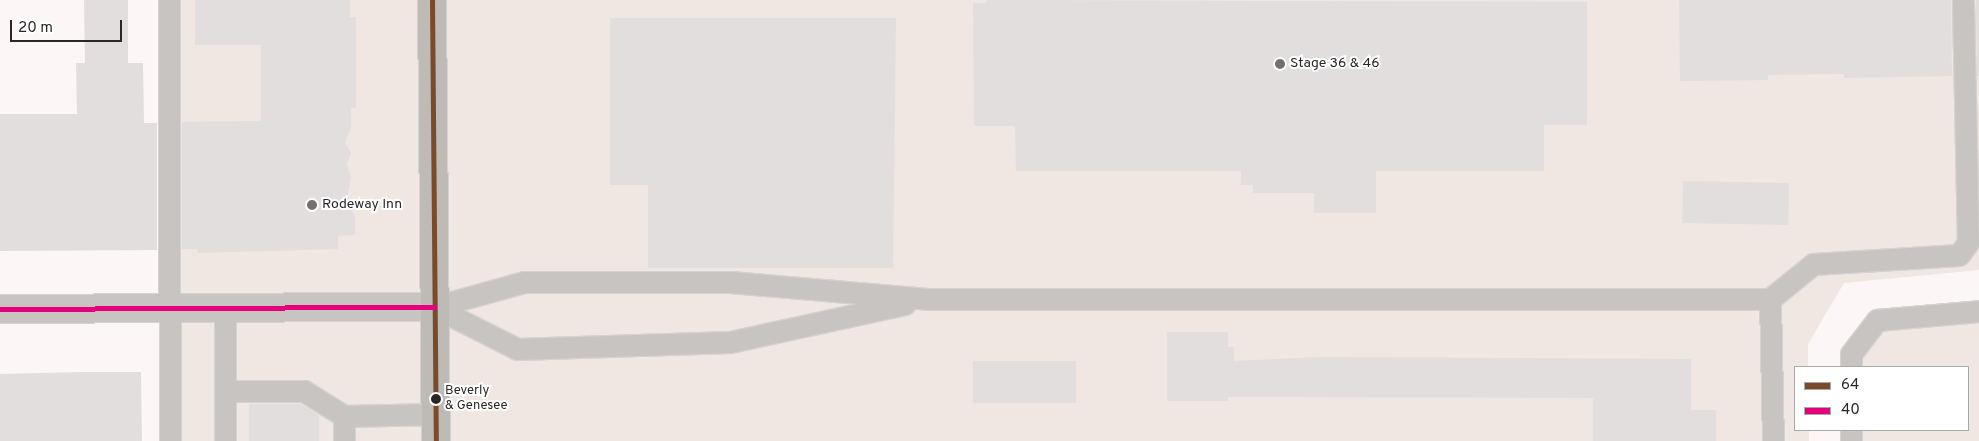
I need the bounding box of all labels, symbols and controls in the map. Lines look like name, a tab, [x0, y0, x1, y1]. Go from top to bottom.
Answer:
scale bar	[12, 10, 125, 42]
text: 20 m	[18, 19, 53, 38]
place label: Stage 36 & 46	[1290, 56, 1380, 72]
marker: Stage 36 & 46	[1274, 58, 1286, 70]
place label: Rodeway Inn	[322, 197, 402, 213]
marker: Rodeway Inn	[306, 199, 318, 211]
legend	[1794, 366, 1969, 431]
text: 64	[1841, 376, 1859, 395]
place label: Beverly & Genesee	[445, 384, 507, 415]
marker: Beverly & Genesee	[431, 394, 441, 404]
text: 40	[1841, 401, 1860, 420]

